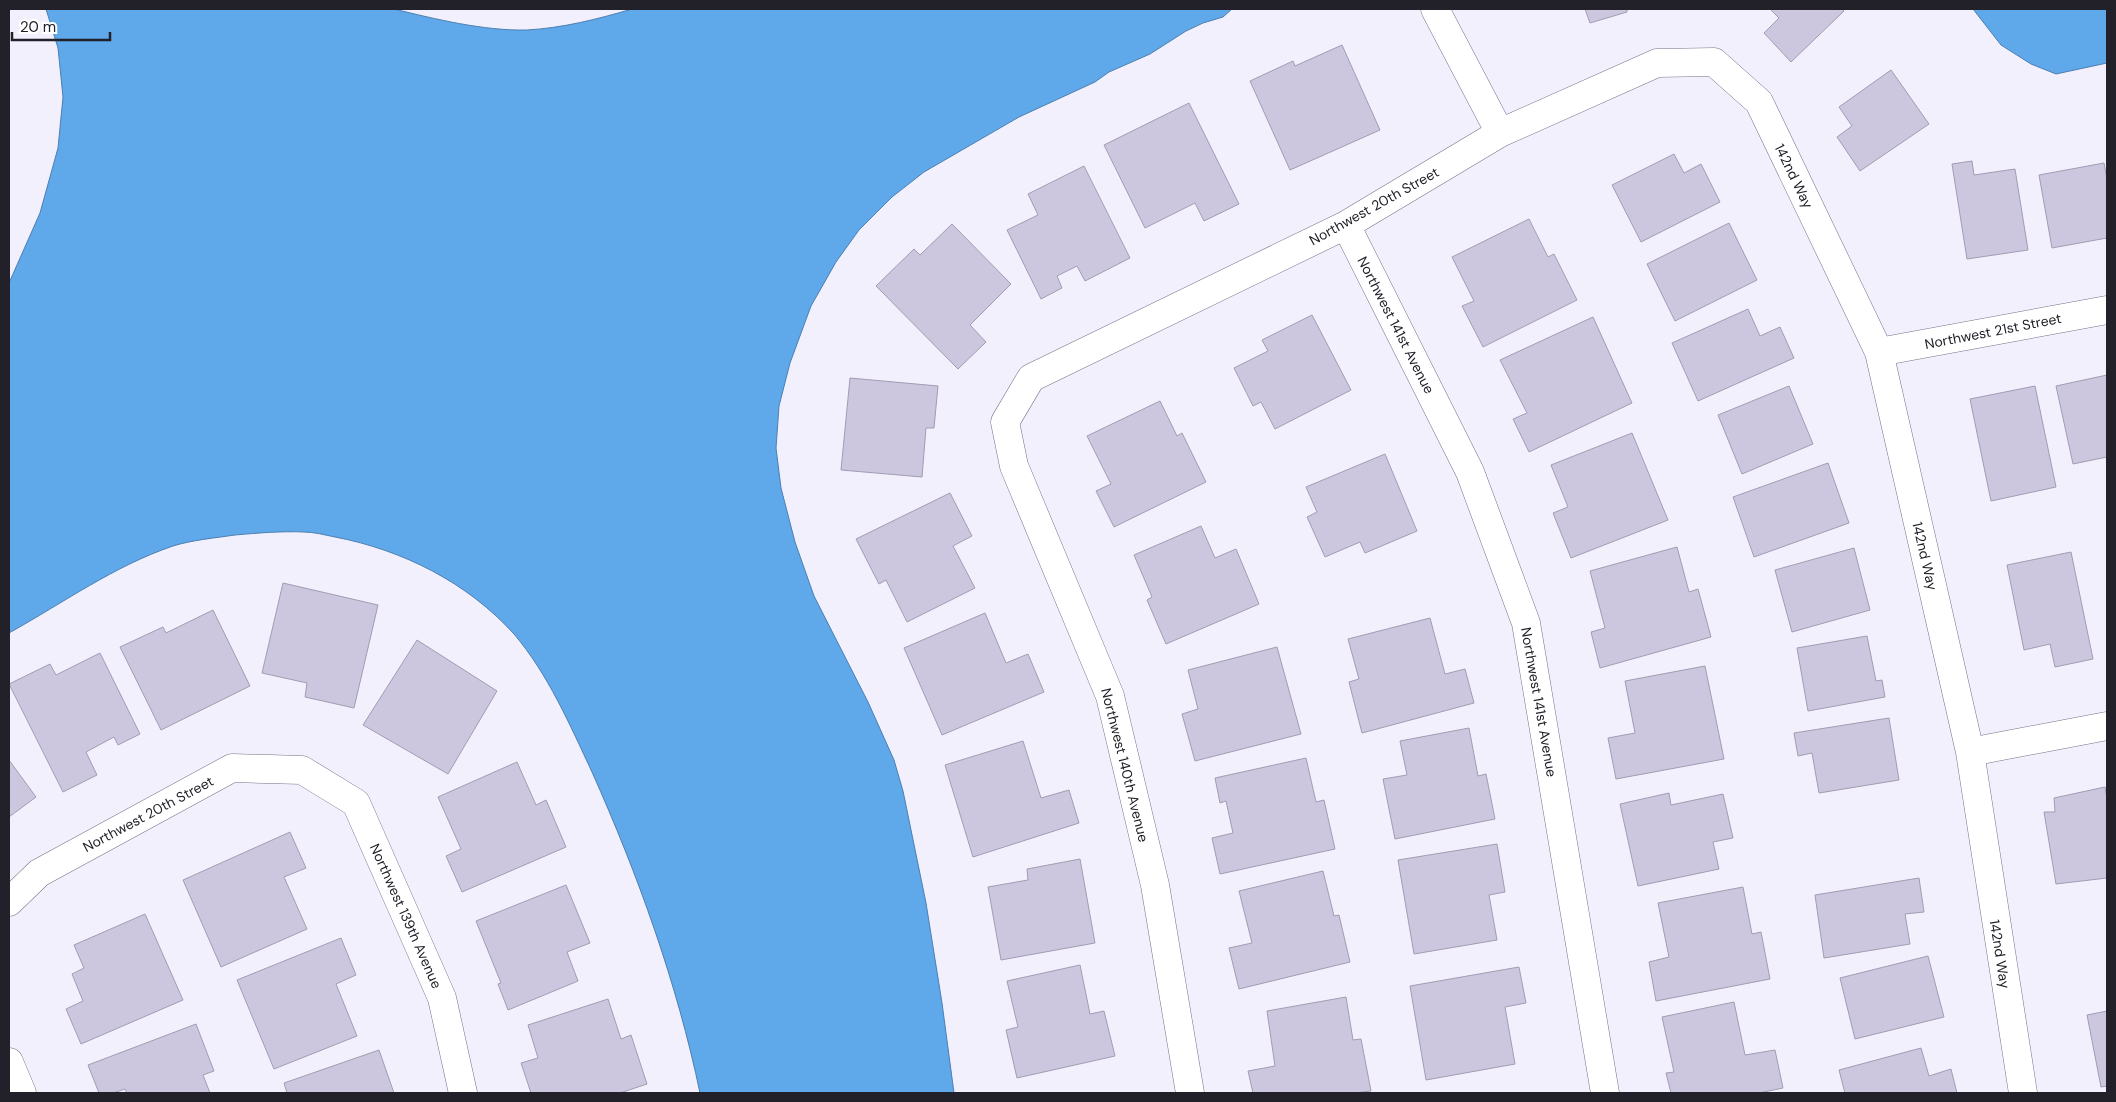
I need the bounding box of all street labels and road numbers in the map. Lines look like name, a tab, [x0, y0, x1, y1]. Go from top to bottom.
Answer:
street label: 142nd Way	[1771, 141, 1817, 211]
street label: Northwest 20th Street	[1306, 163, 1442, 249]
street label: Northwest 141st Avenue	[1354, 253, 1438, 397]
street label: Northwest 21st Street	[1923, 309, 2063, 353]
street label: 142nd Way	[1908, 520, 1942, 592]
street label: Northwest 141st Avenue	[1517, 626, 1561, 778]
street label: Northwest 140th Avenue	[1097, 686, 1153, 844]
street label: Northwest 20th Street	[80, 772, 216, 856]
street label: Northwest 139th Avenue	[366, 841, 446, 991]
street label: 142nd Way	[1986, 918, 2014, 990]

